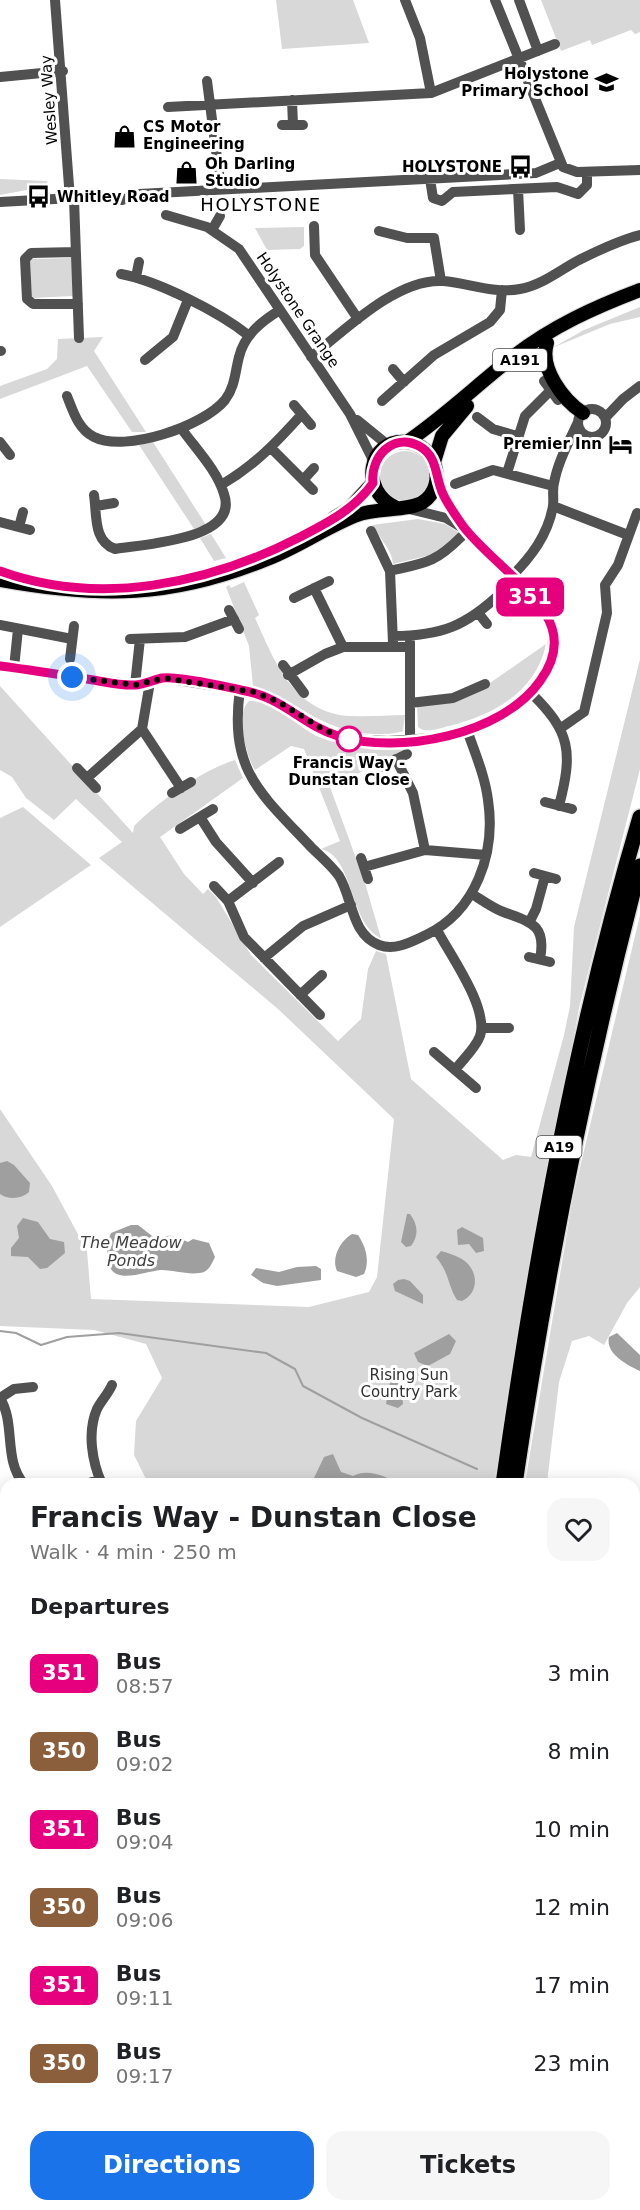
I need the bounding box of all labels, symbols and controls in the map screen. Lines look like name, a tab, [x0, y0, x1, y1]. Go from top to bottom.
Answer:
street label: Wesley Way	[37, 54, 61, 146]
place label: Holystone Primary School	[461, 65, 589, 100]
school or university icon: Holystone Primary School	[594, 70, 620, 96]
place label: CS Motor Engineering	[143, 118, 245, 153]
shop icon: CS Motor Engineering	[112, 123, 138, 149]
bus stop icon: HOLYSTONE	[507, 154, 533, 180]
place label: Oh Darling Studio	[205, 155, 295, 190]
place label: HOLYSTONE	[402, 158, 502, 176]
shop icon: Oh Darling Studio	[174, 160, 200, 186]
bus stop icon: Whitley Road	[26, 184, 52, 210]
place label: Whitley Road	[57, 188, 170, 206]
district label: HOLYSTONE	[200, 194, 322, 215]
street label: Holystone Grange	[253, 249, 343, 371]
road number: A191	[493, 349, 547, 371]
hotel icon: Premier Inn	[607, 431, 633, 457]
place label: Premier Inn	[503, 435, 602, 453]
line badge: 351	[496, 578, 564, 616]
text: 351	[508, 585, 552, 609]
your location	[57, 662, 87, 692]
marker: Francis Way - Dunstan Close	[336, 726, 362, 752]
place label: Francis Way - Dunstan Close	[288, 754, 410, 789]
road number: A19	[536, 1136, 582, 1158]
water label: The Meadow Ponds	[80, 1233, 183, 1270]
park label: Rising Sun Country Park	[361, 1366, 458, 1401]
button: heart	[547, 1498, 610, 1561]
text: Francis Way - Dunstan Close	[30, 1501, 477, 1534]
text: Walk · 4 min · 250 m	[30, 1540, 237, 1564]
text: Departures	[30, 1594, 170, 1619]
text: Bus	[116, 1649, 161, 1674]
text: 351	[42, 1661, 86, 1685]
text: 3 min	[548, 1661, 610, 1686]
text: 08:57	[116, 1674, 173, 1698]
text: Bus	[116, 1727, 161, 1752]
text: 350	[42, 1739, 86, 1763]
text: 8 min	[548, 1739, 610, 1764]
text: 09:02	[116, 1752, 173, 1776]
text: Bus	[116, 1805, 161, 1830]
text: 351	[42, 1817, 86, 1841]
text: 10 min	[534, 1817, 610, 1842]
text: 09:04	[116, 1830, 173, 1854]
text: Bus	[116, 1883, 161, 1908]
text: 350	[42, 1895, 86, 1919]
text: 12 min	[534, 1895, 610, 1920]
text: 09:06	[116, 1908, 173, 1932]
text: Bus	[116, 1961, 161, 1986]
text: 351	[42, 1973, 86, 1997]
text: 17 min	[534, 1973, 610, 1998]
text: 09:11	[116, 1986, 173, 2010]
text: Bus	[116, 2039, 161, 2064]
text: 350	[42, 2051, 86, 2075]
text: 23 min	[534, 2051, 610, 2076]
text: 09:17	[116, 2064, 173, 2088]
button: Directions	[30, 2131, 314, 2200]
button: Tickets	[326, 2131, 610, 2200]

